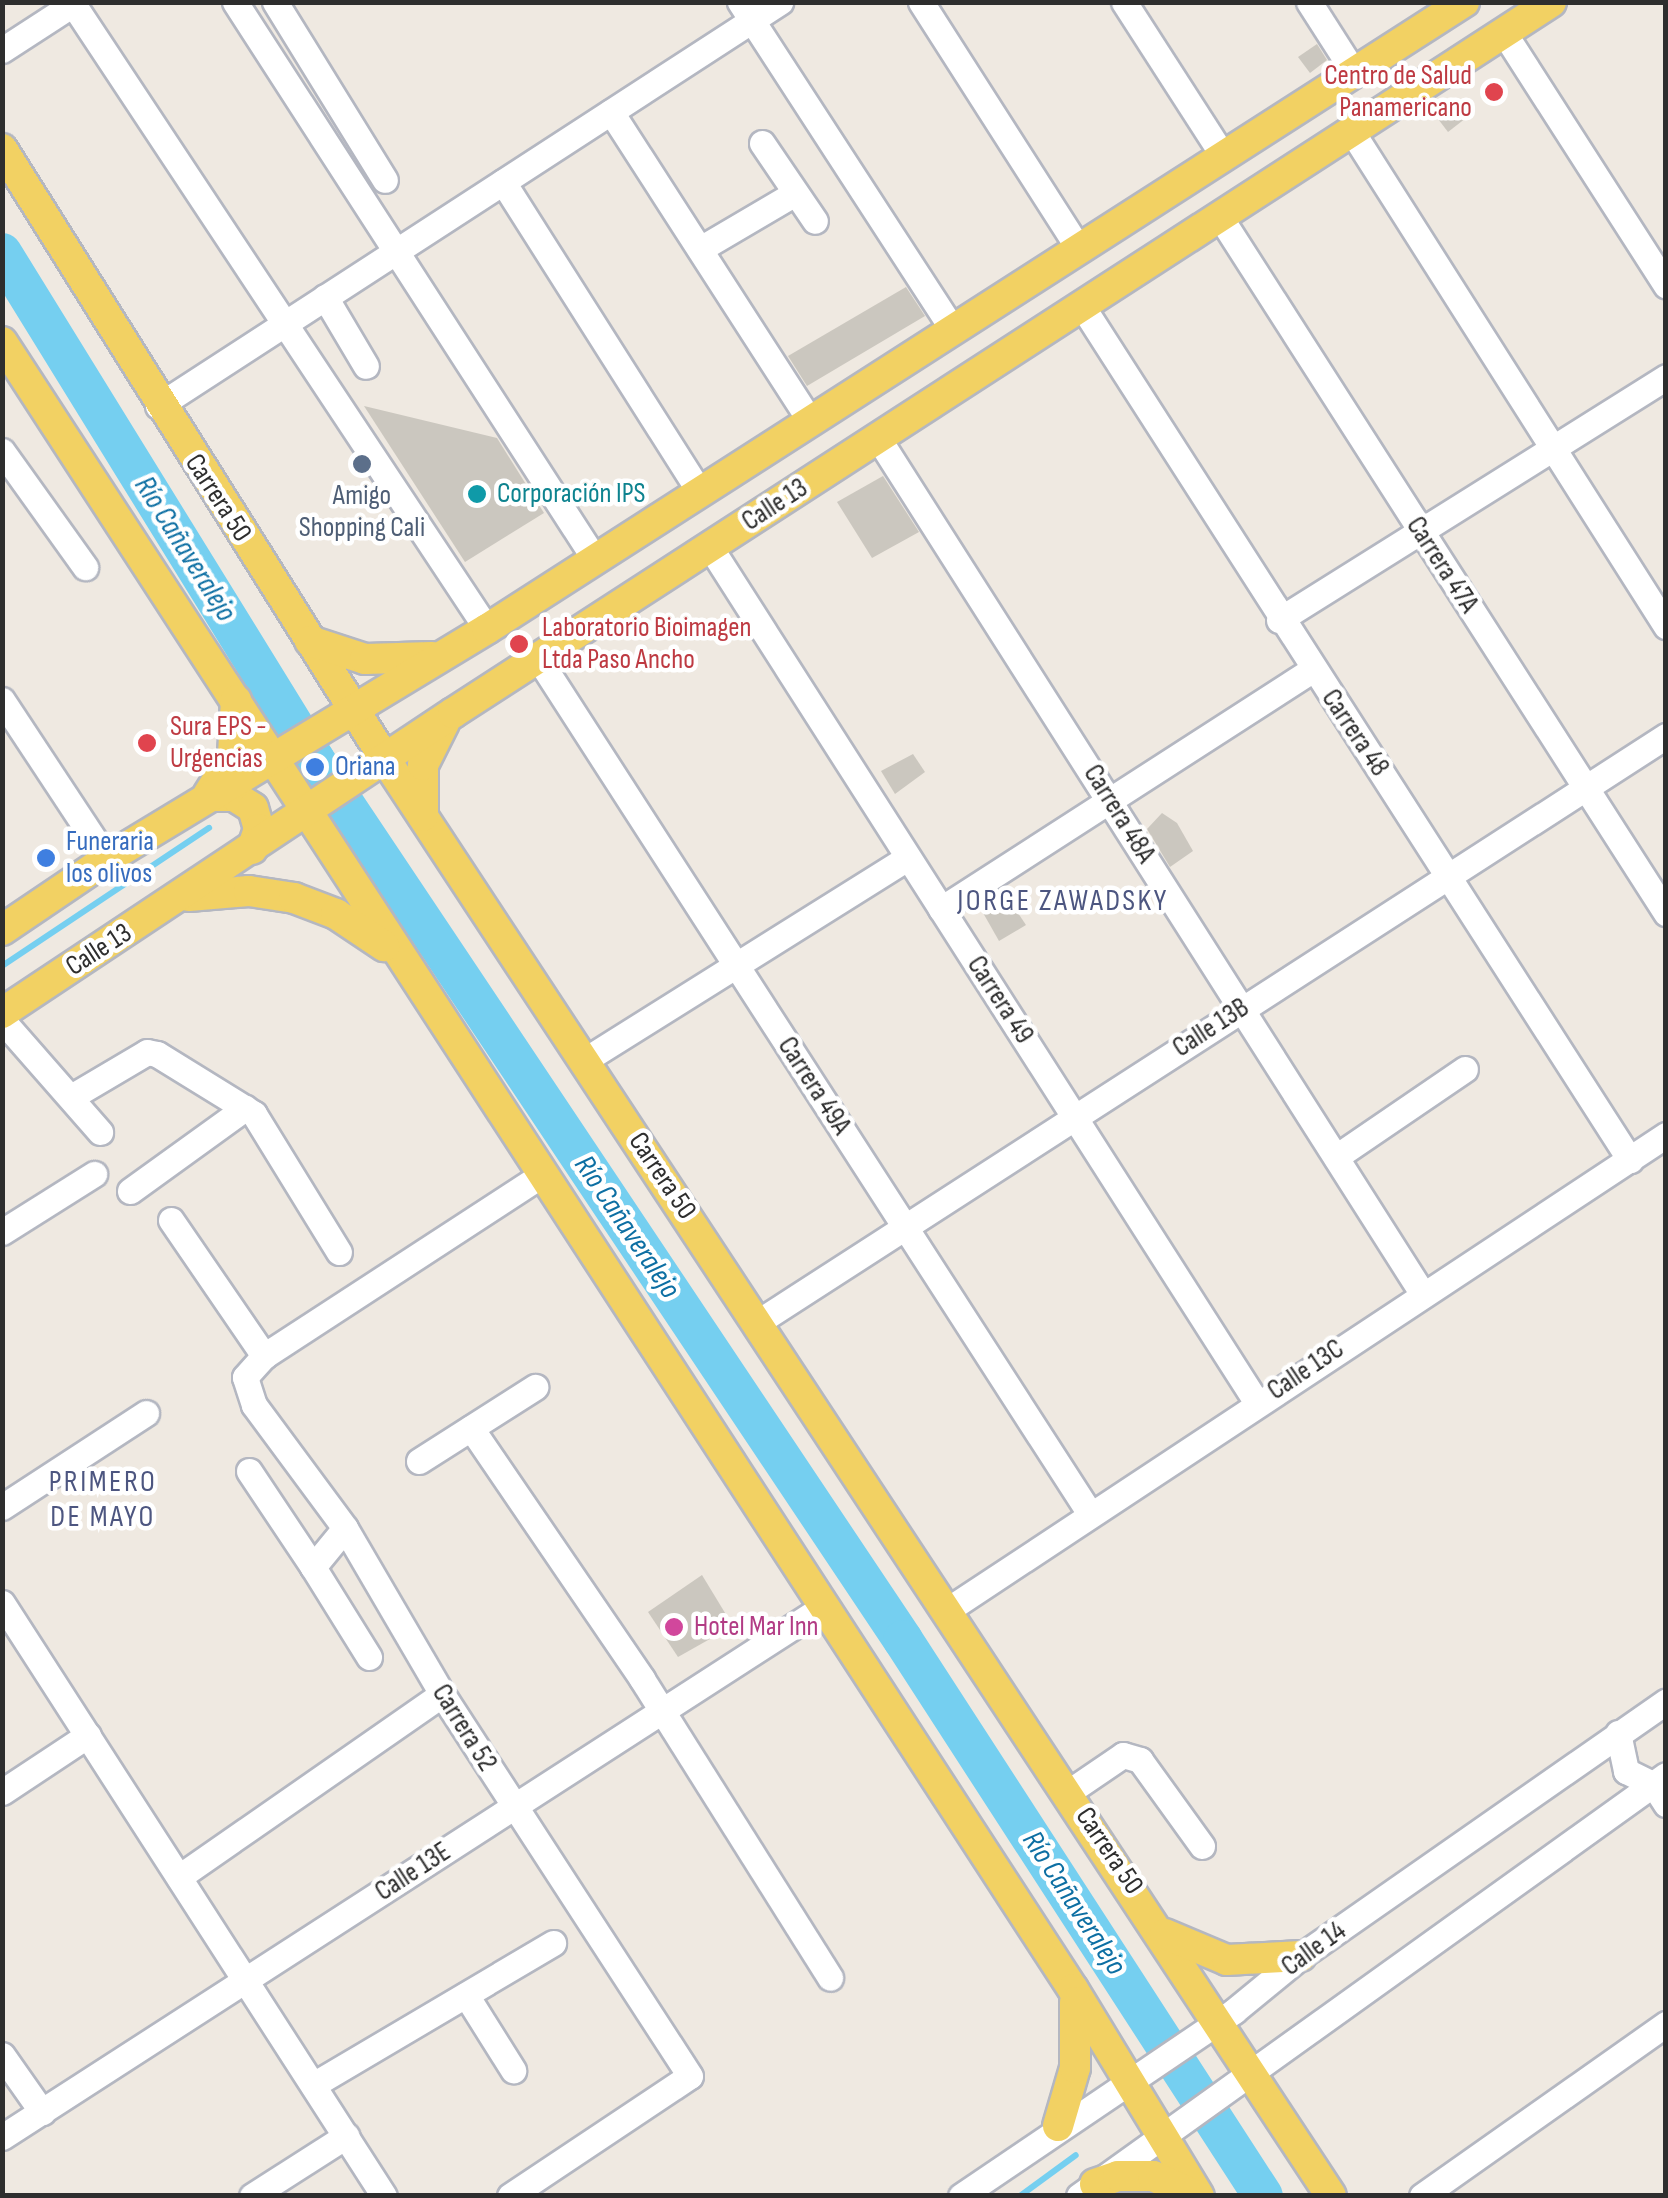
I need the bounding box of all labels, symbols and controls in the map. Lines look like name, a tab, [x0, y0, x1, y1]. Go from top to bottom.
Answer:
place label: Centro de Salud Panamericano	[1324, 59, 1472, 125]
marker: Centro de Salud Panamericano	[1481, 79, 1507, 105]
street label: Carrera 50	[177, 448, 259, 548]
marker: Amigo Shopping Cali	[351, 453, 373, 475]
water label: Río Cañaveralejo	[126, 470, 244, 628]
street label: Calle 13	[736, 471, 814, 539]
place label: Corporación IPS	[497, 477, 646, 511]
place label: Amigo Shopping Cali	[299, 479, 425, 545]
marker: Corporación IPS	[466, 483, 488, 505]
street label: Carrera 47A	[1399, 511, 1485, 619]
place label: Laboratorio Bioimagen Ltda Paso Ancho	[542, 611, 752, 677]
marker: Laboratorio Bioimagen Ltda Paso Ancho	[506, 631, 532, 657]
street label: Carrera 48	[1314, 683, 1396, 783]
place label: Sura EPS - Urgencias	[170, 710, 267, 776]
marker: Sura EPS - Urgencias	[134, 730, 160, 756]
place label: Oriana	[335, 750, 396, 784]
marker: Oriana	[304, 756, 326, 778]
street label: Carrera 48A	[1076, 759, 1162, 869]
place label: Funeraria los olivos	[66, 825, 154, 891]
marker: Funeraria los olivos	[35, 847, 57, 869]
district label: JORGE ZAWADSKY	[957, 883, 1169, 919]
street label: Calle 13	[60, 916, 138, 984]
street label: Carrera 49	[959, 950, 1041, 1050]
street label: Calle 13B	[1167, 991, 1255, 1065]
street label: Carrera 49A	[770, 1031, 858, 1141]
street label: Carrera 50	[621, 1126, 703, 1226]
water label: Río Cañaveralejo	[566, 1149, 688, 1305]
street label: Calle 13C	[1261, 1332, 1351, 1408]
district label: PRIMERO DE MAYO	[49, 1464, 157, 1534]
place label: Hotel Mar Inn	[694, 1610, 819, 1644]
marker: Hotel Mar Inn	[663, 1616, 685, 1638]
street label: Carrera 52	[424, 1678, 504, 1778]
street label: Carrera 50	[1068, 1801, 1150, 1901]
water label: Río Cañaveralejo	[1014, 1824, 1134, 1982]
street label: Calle 13E	[369, 1835, 457, 1909]
street label: Calle 14	[1275, 1914, 1353, 1984]

